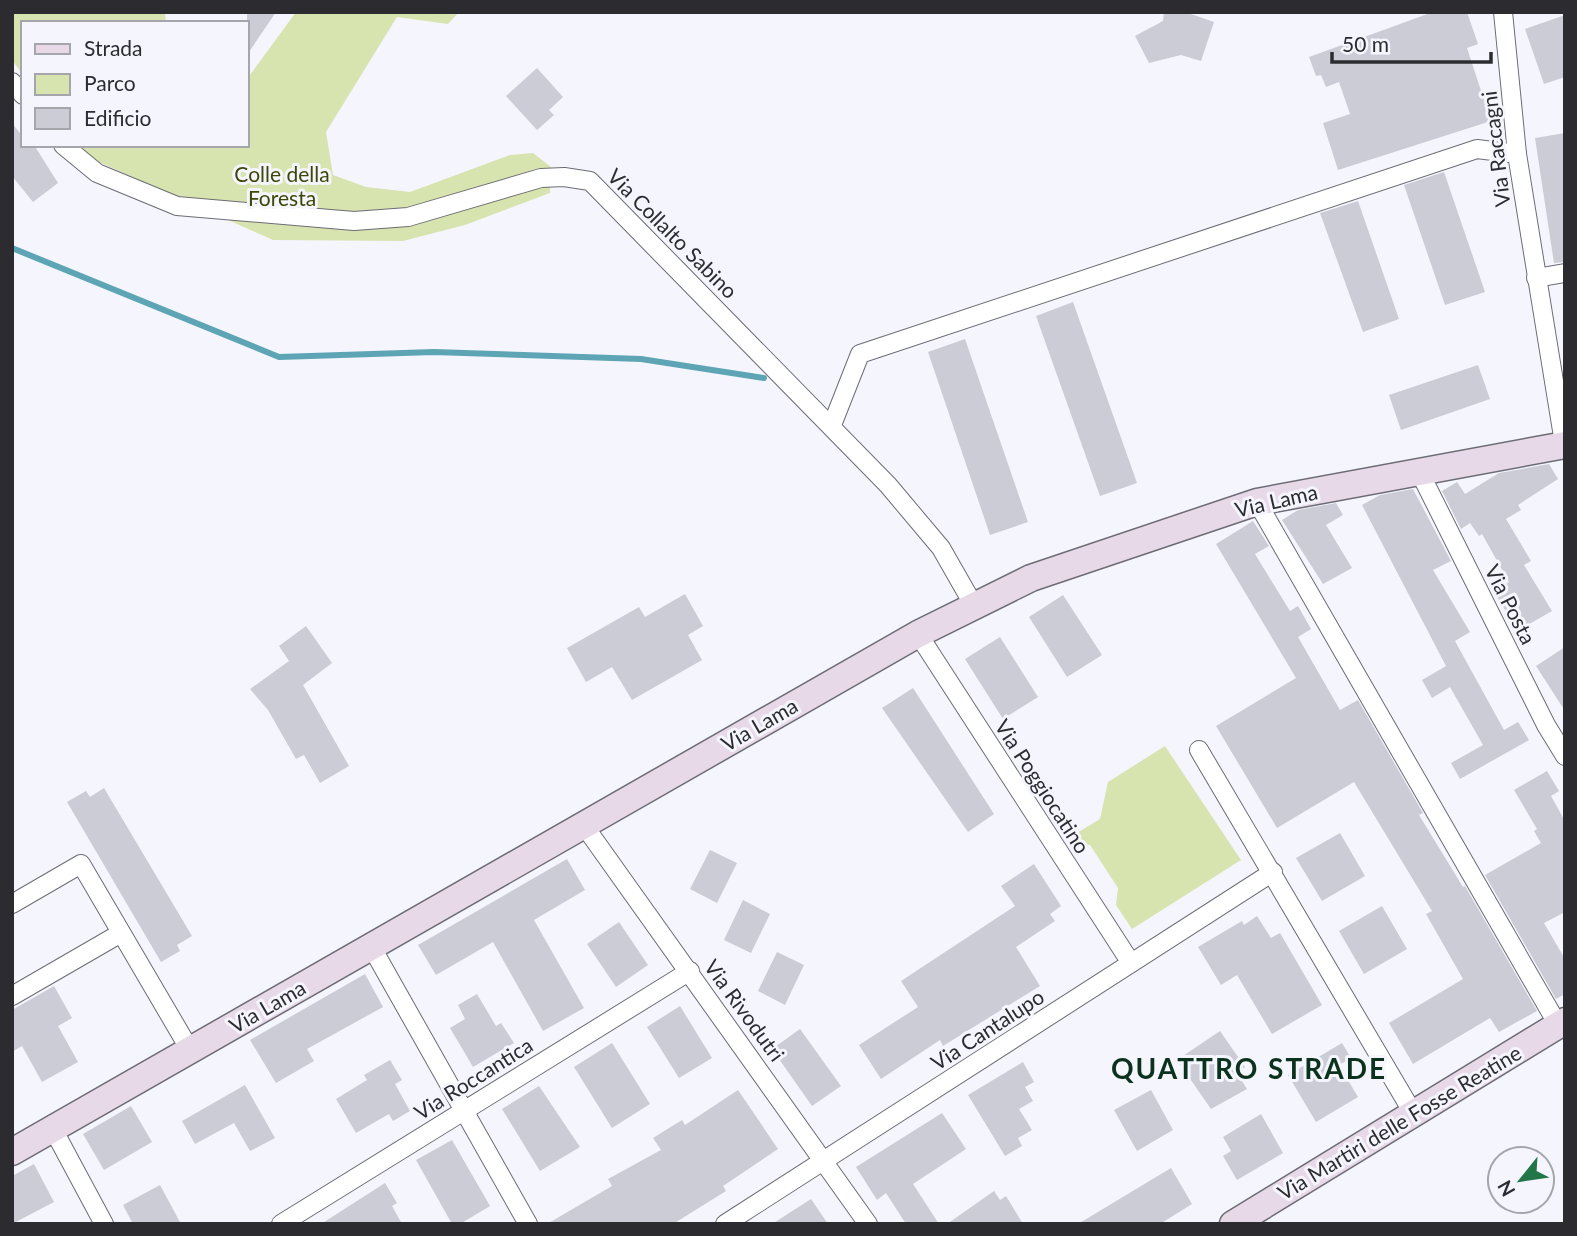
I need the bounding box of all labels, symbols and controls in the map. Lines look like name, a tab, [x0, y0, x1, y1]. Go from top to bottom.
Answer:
legend	[21, 21, 248, 147]
scale bar	[1332, 21, 1491, 65]
text: 50 m	[1342, 31, 1389, 56]
text: Strada	[84, 35, 143, 60]
text: Parco	[84, 70, 136, 95]
street label: Via Raccagni	[1475, 90, 1515, 208]
text: Edificio	[84, 105, 152, 130]
park label: Colle della Foresta	[234, 161, 330, 210]
street label: Via Collalto Sabino	[603, 163, 743, 303]
street label: Via Lama	[1232, 478, 1320, 522]
street label: Via Posta	[1480, 560, 1542, 648]
street label: Via Lama	[716, 692, 802, 756]
street label: Via Poggiocatino	[990, 714, 1096, 858]
street label: Via Rivodutri	[700, 954, 790, 1066]
street label: Via Lama	[224, 974, 310, 1038]
street label: Via Cantalupo	[926, 983, 1048, 1075]
street label: Via Roccantica	[409, 1032, 537, 1124]
street label: Via Martiri delle Fosse Reatine	[1273, 1039, 1525, 1205]
district label: QUATTRO STRADE	[1111, 1051, 1387, 1085]
north arrow	[1486, 1145, 1556, 1215]
text: N	[1492, 1177, 1519, 1201]

